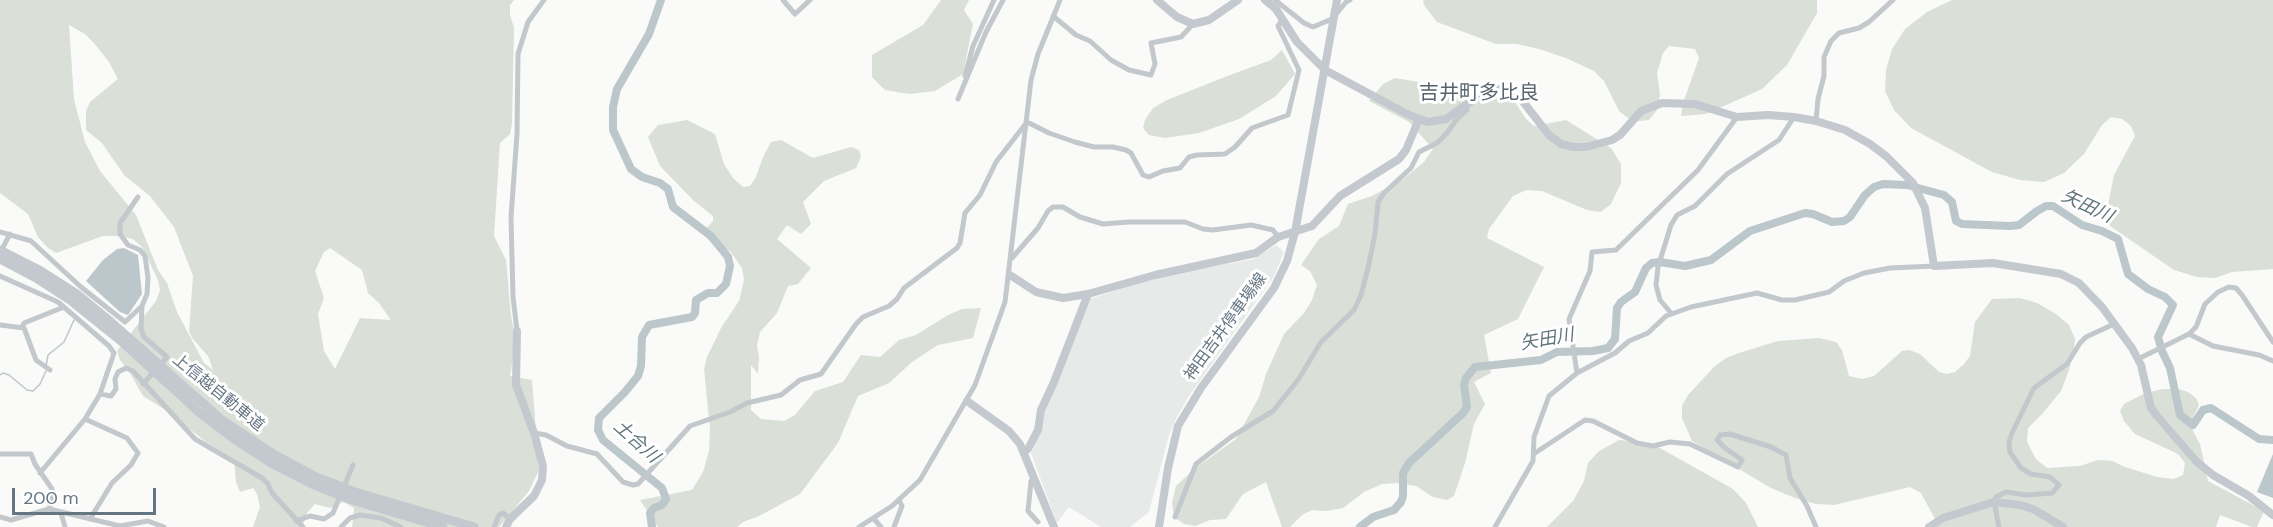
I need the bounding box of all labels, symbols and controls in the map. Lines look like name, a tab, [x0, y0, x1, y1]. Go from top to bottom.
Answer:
district label: 吉井町多比良	[1419, 82, 1539, 106]
water label: 矢田川	[2058, 186, 2116, 228]
street label: 神田吉井停車場線	[1181, 270, 1271, 384]
water label: 矢田川	[1519, 325, 1575, 355]
street label: 上信越自動車道	[168, 350, 268, 436]
water label: 土合川	[609, 416, 663, 468]
scale bar	[15, 476, 159, 514]
text: 200 m	[23, 486, 79, 510]

